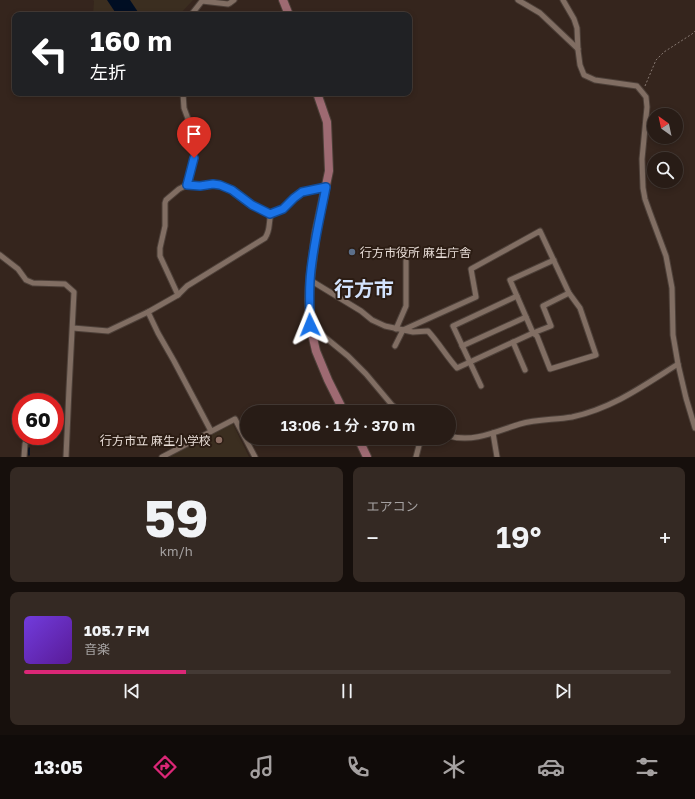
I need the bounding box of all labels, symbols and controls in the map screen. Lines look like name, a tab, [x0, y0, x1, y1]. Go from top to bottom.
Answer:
text: 160 m	[90, 24, 172, 57]
icon: left	[24, 28, 76, 80]
text: 左折	[90, 61, 126, 83]
north arrow	[647, 108, 683, 144]
map controls	[647, 108, 683, 188]
pin	[177, 117, 211, 158]
icon: arrive	[183, 123, 205, 145]
button: search	[647, 152, 683, 188]
place label: 行方市役所 麻生庁舎	[360, 245, 471, 260]
marker: 行方市役所 麻生庁舎	[347, 247, 357, 257]
district label: 行方市	[334, 276, 394, 300]
position arrow	[289, 304, 331, 346]
speed limit sign: 60	[12, 393, 64, 445]
text: 13:06 · 1 分 · 370 m	[281, 416, 415, 434]
place label: 行方市立 麻生小学校	[100, 433, 211, 448]
marker: 行方市立 麻生小学校	[214, 435, 224, 445]
text: 59	[144, 486, 209, 548]
text: エアコン	[367, 498, 419, 514]
text: 19°	[496, 519, 542, 555]
text: −	[367, 524, 379, 551]
text: +	[659, 524, 671, 551]
text: km/h	[160, 543, 193, 559]
text: 105.7 FM	[84, 621, 150, 639]
text: 音楽	[84, 641, 110, 657]
icon: previous	[121, 680, 143, 702]
icon: pause	[336, 680, 358, 702]
icon: next	[552, 680, 574, 702]
icon: directions	[151, 753, 179, 781]
icon: music	[248, 753, 276, 781]
icon: phone	[344, 753, 372, 781]
icon: climate	[440, 753, 468, 781]
icon: car	[537, 753, 565, 781]
icon: filters	[633, 753, 661, 781]
text: 13:05	[34, 756, 83, 778]

